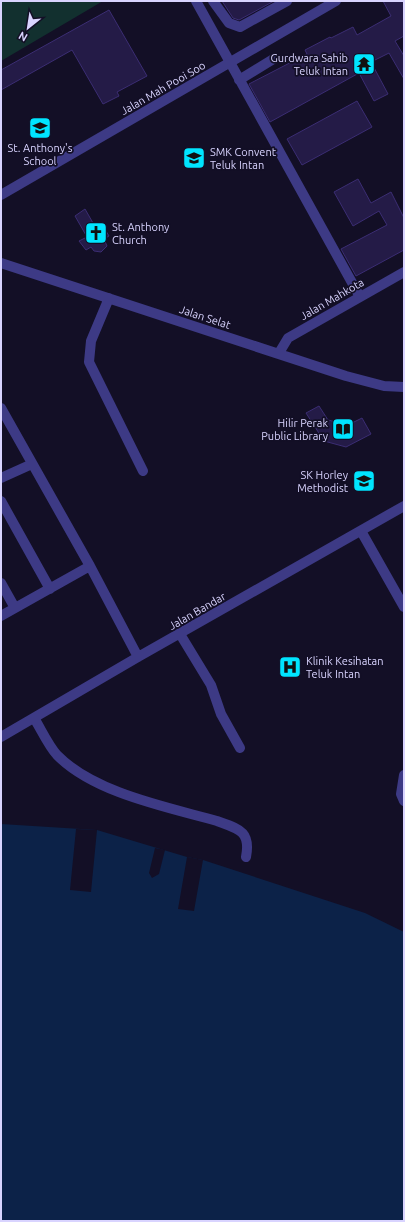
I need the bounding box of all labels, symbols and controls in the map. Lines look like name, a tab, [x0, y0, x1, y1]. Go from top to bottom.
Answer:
north arrow	[8, 8, 48, 48]
text: N	[16, 29, 30, 44]
temple icon: Gurdwara Sahib Teluk Intan	[351, 51, 377, 77]
place label: Gurdwara Sahib Teluk Intan	[271, 52, 348, 77]
street label: Jalan Mah Pooi Soo	[119, 59, 207, 117]
school or university icon: St. Anthony's School	[27, 115, 53, 141]
place label: St. Anthony's School	[8, 142, 73, 167]
school or university icon: SMK Convent Teluk Intan	[181, 145, 207, 171]
place label: SMK Convent Teluk Intan	[210, 146, 277, 171]
church icon: St. Anthony Church	[83, 220, 109, 246]
place label: St. Anthony Church	[112, 221, 170, 246]
street label: Jalan Mahkota	[298, 276, 366, 322]
street label: Jalan Selat	[178, 303, 233, 331]
library icon: Hilir Perak Public Library	[330, 416, 356, 442]
place label: Hilir Perak Public Library	[261, 417, 329, 442]
school or university icon: SK Horley Methodist	[351, 468, 377, 494]
place label: SK Horley Methodist	[297, 469, 349, 494]
street label: Jalan Bandar	[166, 589, 228, 632]
hospital icon: Klinik Kesihatan Teluk Intan	[277, 654, 303, 680]
place label: Klinik Kesihatan Teluk Intan	[306, 655, 384, 680]

